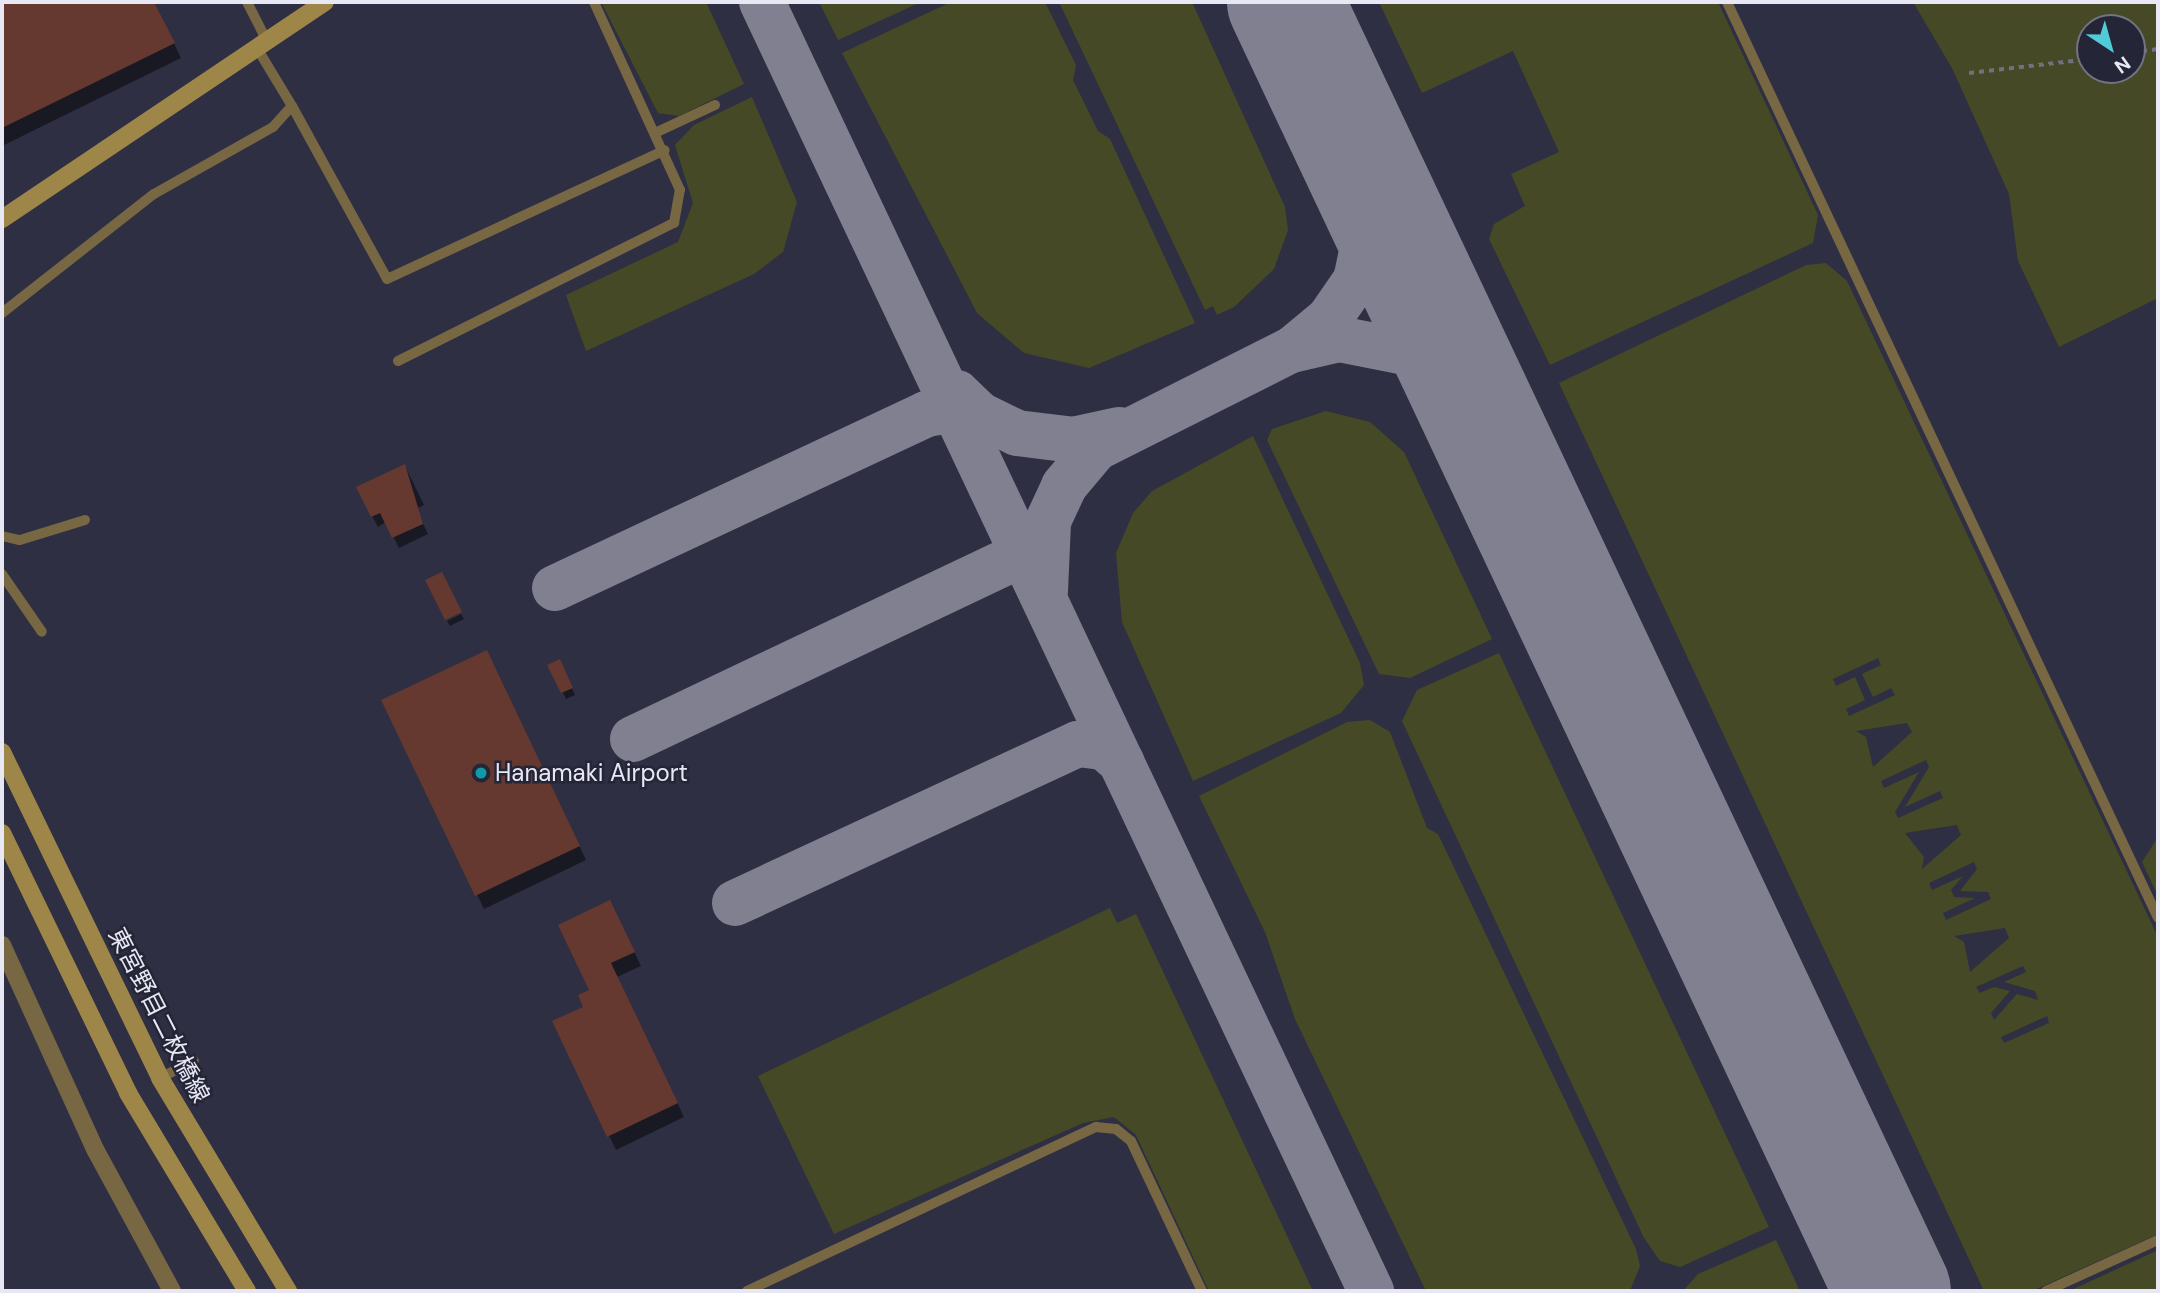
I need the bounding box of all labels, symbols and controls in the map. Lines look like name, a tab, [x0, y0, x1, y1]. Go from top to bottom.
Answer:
north arrow	[2076, 14, 2146, 84]
text: N	[2110, 51, 2135, 79]
place label: Hanamaki Airport	[495, 759, 688, 787]
marker: Hanamaki Airport	[473, 765, 489, 781]
street label: 東宮野目二枚橋線	[103, 923, 215, 1107]

